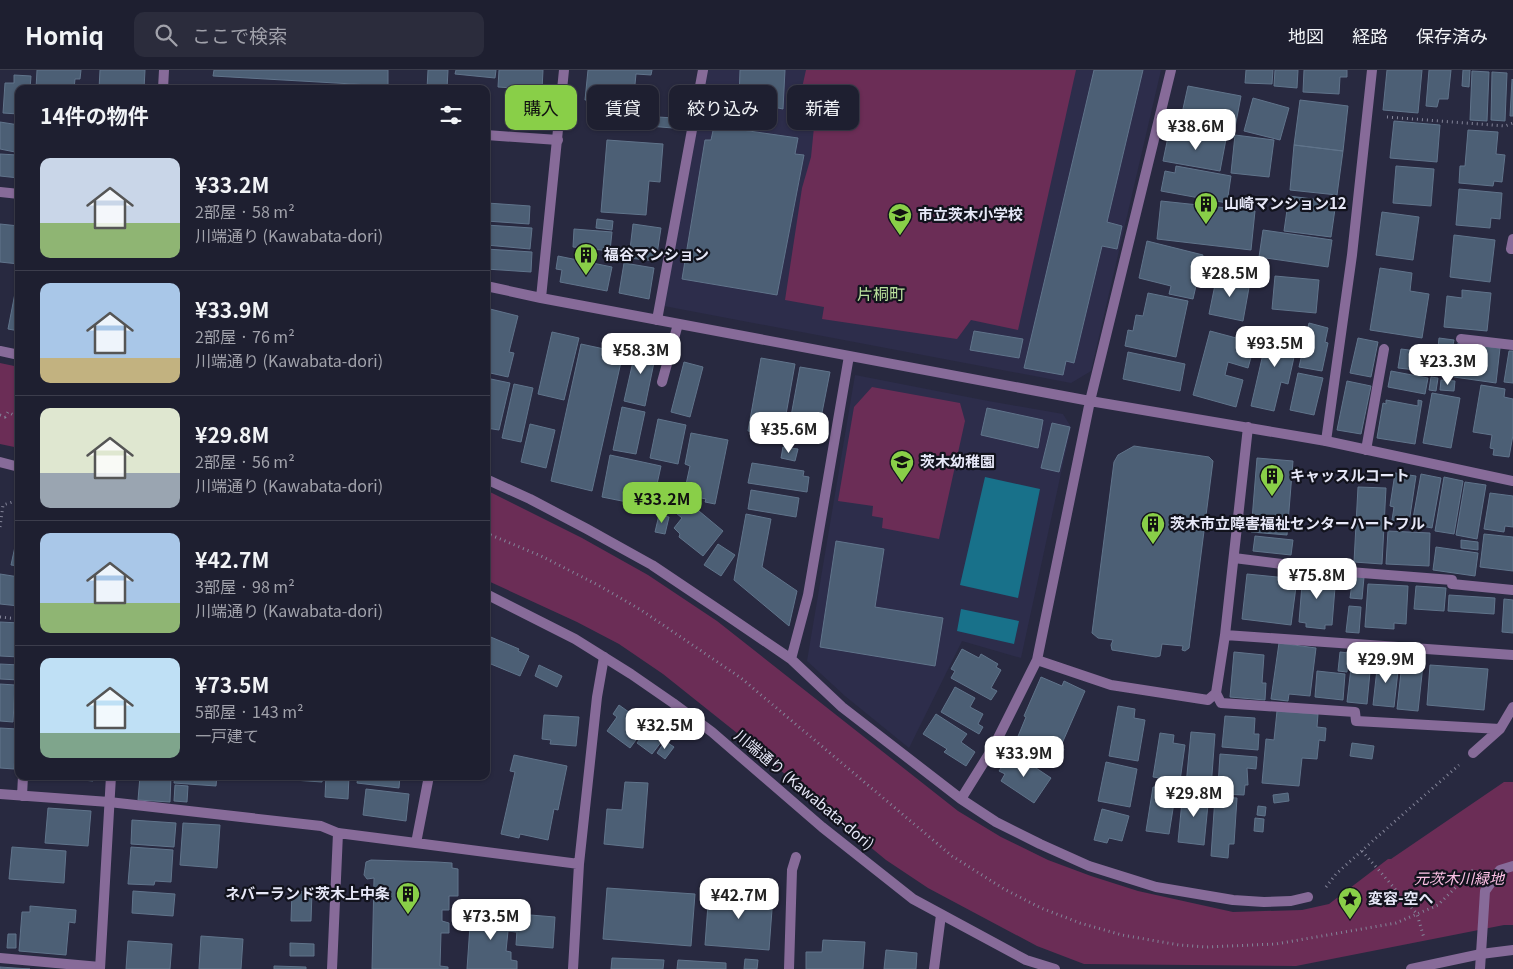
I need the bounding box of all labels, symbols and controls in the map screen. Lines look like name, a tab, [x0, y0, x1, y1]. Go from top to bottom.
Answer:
search box	[134, 12, 484, 57]
text: Homiq	[25, 17, 104, 52]
icon: search	[152, 21, 180, 49]
text: ここで検索	[192, 21, 287, 48]
text: 地図	[1288, 22, 1324, 48]
text: 経路	[1352, 22, 1388, 48]
text: 保存済み	[1416, 22, 1488, 48]
chip: 購入	[505, 85, 577, 130]
chip: 賃貸	[587, 85, 659, 130]
chip: 絞り込み	[669, 85, 777, 130]
chip: 新着	[787, 85, 859, 130]
text: 14件の物件	[40, 100, 149, 130]
icon: filters	[437, 101, 465, 129]
pin: ¥38.6M	[1155, 108, 1237, 151]
text: ¥38.6M	[1168, 113, 1224, 137]
text: ¥33.2M	[195, 169, 269, 199]
icon: home	[80, 178, 140, 238]
building icon: 山崎マンション12	[1193, 191, 1219, 225]
place label: 山崎マンション12	[1224, 192, 1347, 213]
text: 2部屋 · 58 m²	[195, 199, 295, 223]
school or university icon: 市立茨木小学校	[887, 202, 913, 236]
place label: 市立茨木小学校	[918, 203, 1023, 224]
text: 川端通り (Kawabata-dori)	[195, 223, 383, 247]
building icon: 福谷マンション	[573, 242, 599, 276]
place label: 福谷マンション	[603, 243, 709, 264]
pin: ¥28.5M	[1189, 256, 1271, 298]
text: ¥28.5M	[1202, 260, 1258, 284]
district label: 片桐町	[857, 281, 905, 305]
text: ¥33.9M	[195, 294, 269, 324]
icon: home	[80, 303, 140, 363]
text: 2部屋 · 76 m²	[195, 324, 295, 348]
pin: ¥93.5M	[1234, 326, 1316, 368]
text: ¥93.5M	[1247, 330, 1303, 354]
pin: ¥58.3M	[600, 332, 682, 375]
text: ¥58.3M	[613, 337, 669, 361]
pin: ¥23.3M	[1407, 344, 1489, 386]
text: 川端通り (Kawabata-dori)	[195, 348, 383, 372]
text: ¥23.3M	[1420, 348, 1476, 372]
pin: ¥35.6M	[748, 412, 830, 454]
text: ¥35.6M	[761, 416, 817, 440]
text: ¥29.8M	[195, 419, 269, 449]
icon: home	[80, 428, 140, 488]
text: 2部屋 · 56 m²	[195, 449, 295, 473]
school or university icon: 茨木幼稚園	[889, 449, 915, 483]
place label: 茨木幼稚園	[920, 450, 995, 471]
building icon: キャッスルコート	[1259, 463, 1285, 497]
place label: キャッスルコート	[1290, 464, 1410, 485]
text: 川端通り (Kawabata-dori)	[195, 473, 383, 497]
pin: ¥33.2M	[621, 482, 703, 524]
text: ¥33.2M	[634, 486, 690, 510]
building icon: 茨木市立障害福祉センターハートフル	[1140, 511, 1166, 545]
place label: 茨木市立障害福祉センターハートフル	[1170, 512, 1425, 533]
text: ¥42.7M	[195, 544, 269, 574]
icon: home	[80, 553, 140, 613]
pin: ¥75.8M	[1276, 558, 1358, 600]
text: ¥75.8M	[1289, 562, 1345, 586]
text: 3部屋 · 98 m²	[195, 574, 295, 598]
text: 川端通り (Kawabata-dori)	[195, 598, 383, 622]
pin: ¥29.9M	[1345, 642, 1427, 684]
text: ¥29.9M	[1358, 646, 1414, 670]
text: ¥73.5M	[195, 669, 269, 699]
icon: home	[80, 678, 140, 738]
text: 5部屋 · 143 m²	[195, 699, 304, 723]
pin: ¥32.5M	[624, 708, 706, 750]
text: ¥32.5M	[637, 712, 693, 736]
text: 一戸建て	[195, 723, 259, 747]
street label: 川端通り (Kawabata-dori)	[731, 724, 879, 854]
pin: ¥33.9M	[983, 736, 1065, 778]
text: ¥33.9M	[996, 740, 1052, 764]
pin: ¥29.8M	[1153, 776, 1235, 818]
text: ¥29.8M	[1166, 780, 1222, 804]
park label: 元茨木川緑地	[1414, 867, 1506, 888]
pin: ¥42.7M	[698, 878, 780, 920]
building icon: ネバーランド茨木上中条	[395, 881, 421, 915]
place label: ネバーランド茨木上中条	[225, 882, 390, 903]
text: ¥42.7M	[711, 882, 767, 906]
place icon: 変容-空へ	[1337, 886, 1363, 920]
place label: 変容-空へ	[1368, 887, 1434, 908]
pin: ¥73.5M	[450, 898, 532, 941]
text: ¥73.5M	[463, 903, 519, 927]

